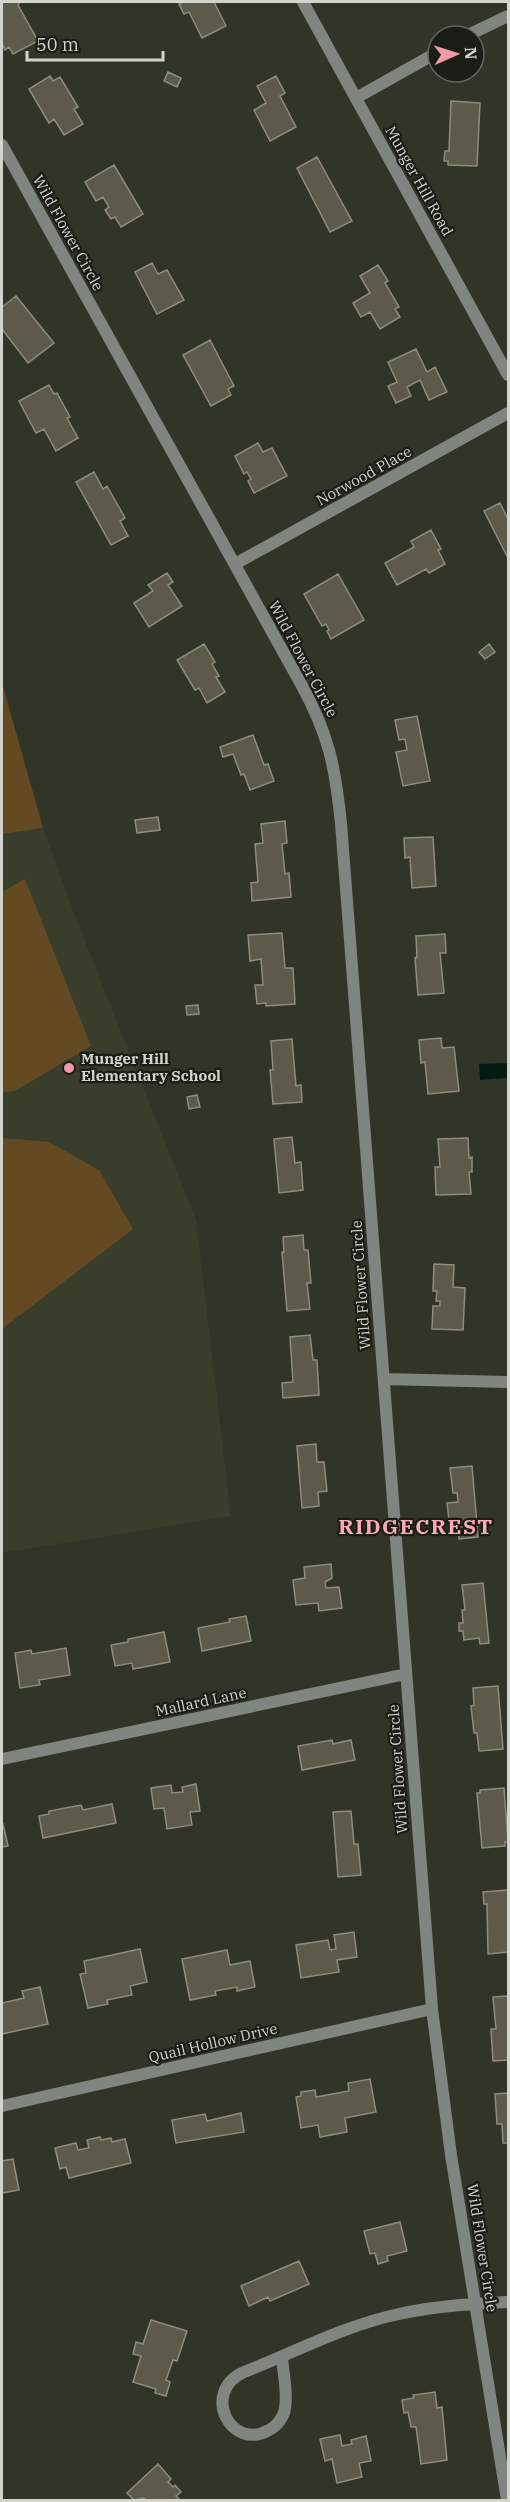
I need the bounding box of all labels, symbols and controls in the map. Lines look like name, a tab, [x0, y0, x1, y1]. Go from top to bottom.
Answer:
scale bar	[27, 24, 164, 62]
north arrow	[426, 24, 486, 84]
text: 50 m	[36, 33, 79, 56]
text: N	[461, 46, 481, 60]
street label: Munger Hill Road	[381, 122, 458, 239]
street label: Wild Flower Circle	[29, 172, 108, 294]
street label: Norwood Place	[313, 442, 415, 510]
street label: Wild Flower Circle	[265, 597, 342, 720]
place label: Munger Hill Elementary School	[81, 1049, 221, 1085]
marker: Munger Hill Elementary School	[62, 1061, 76, 1075]
street label: Wild Flower Circle	[347, 1220, 374, 1350]
district label: RIDGECREST	[338, 1512, 494, 1540]
street label: Mallard Lane	[154, 1683, 248, 1720]
street label: Wild Flower Circle	[384, 1704, 411, 1834]
street label: Quail Hollow Drive	[147, 2018, 279, 2067]
street label: Wild Flower Circle	[463, 2182, 502, 2313]

